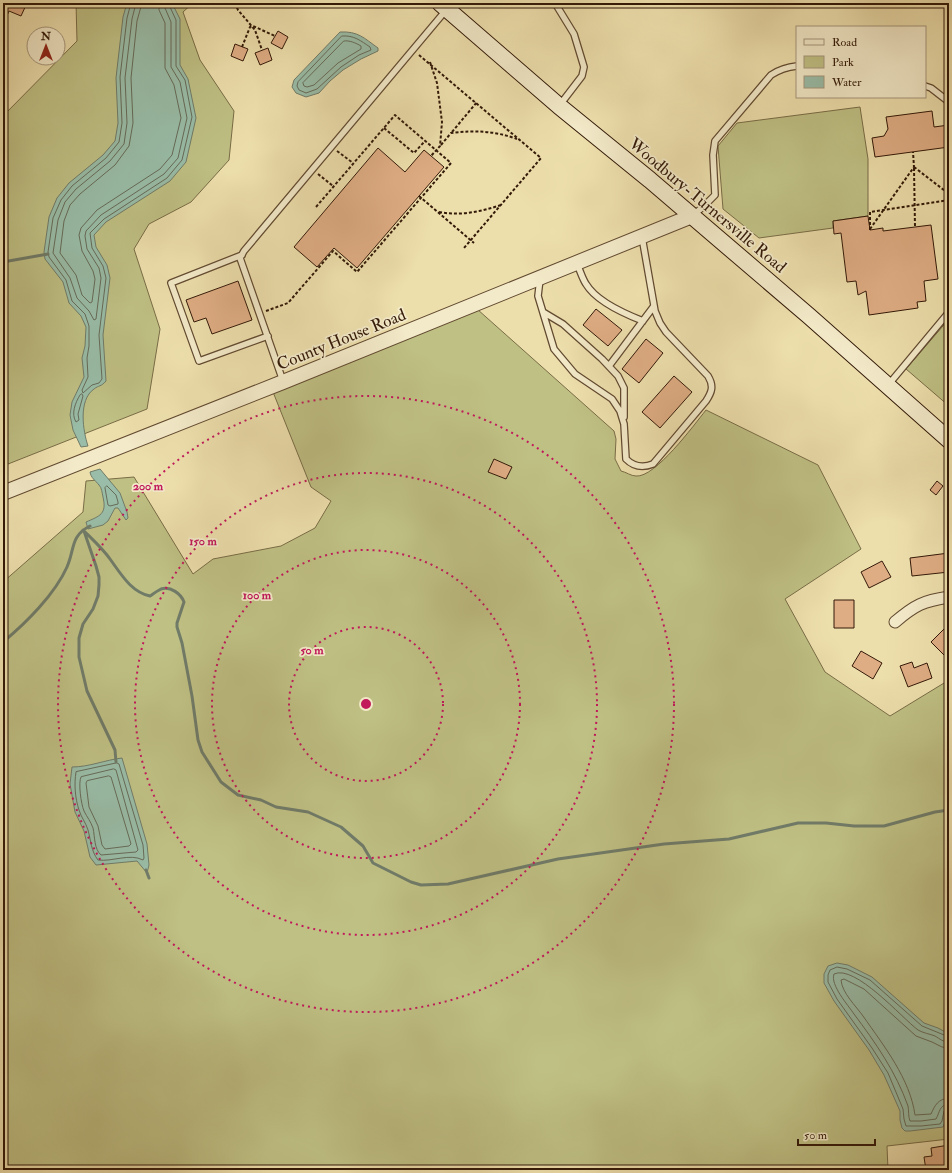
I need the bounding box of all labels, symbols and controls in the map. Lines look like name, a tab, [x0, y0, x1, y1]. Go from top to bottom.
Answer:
north arrow	[26, 26, 66, 66]
legend	[796, 26, 926, 98]
text: N	[40, 30, 52, 43]
text: Road	[832, 35, 857, 50]
text: Park	[832, 55, 854, 70]
text: Water	[831, 75, 862, 90]
street label: Woodbury-Turnersville Road	[623, 133, 791, 279]
street label: County House Road	[274, 304, 410, 376]
text: 200 m	[133, 479, 164, 494]
text: 150 m	[189, 534, 217, 549]
text: 100 m	[243, 588, 272, 603]
text: 50 m	[300, 643, 324, 658]
centre of rings	[359, 697, 373, 711]
scale bar	[798, 1121, 875, 1147]
text: 50 m	[804, 1128, 828, 1143]

